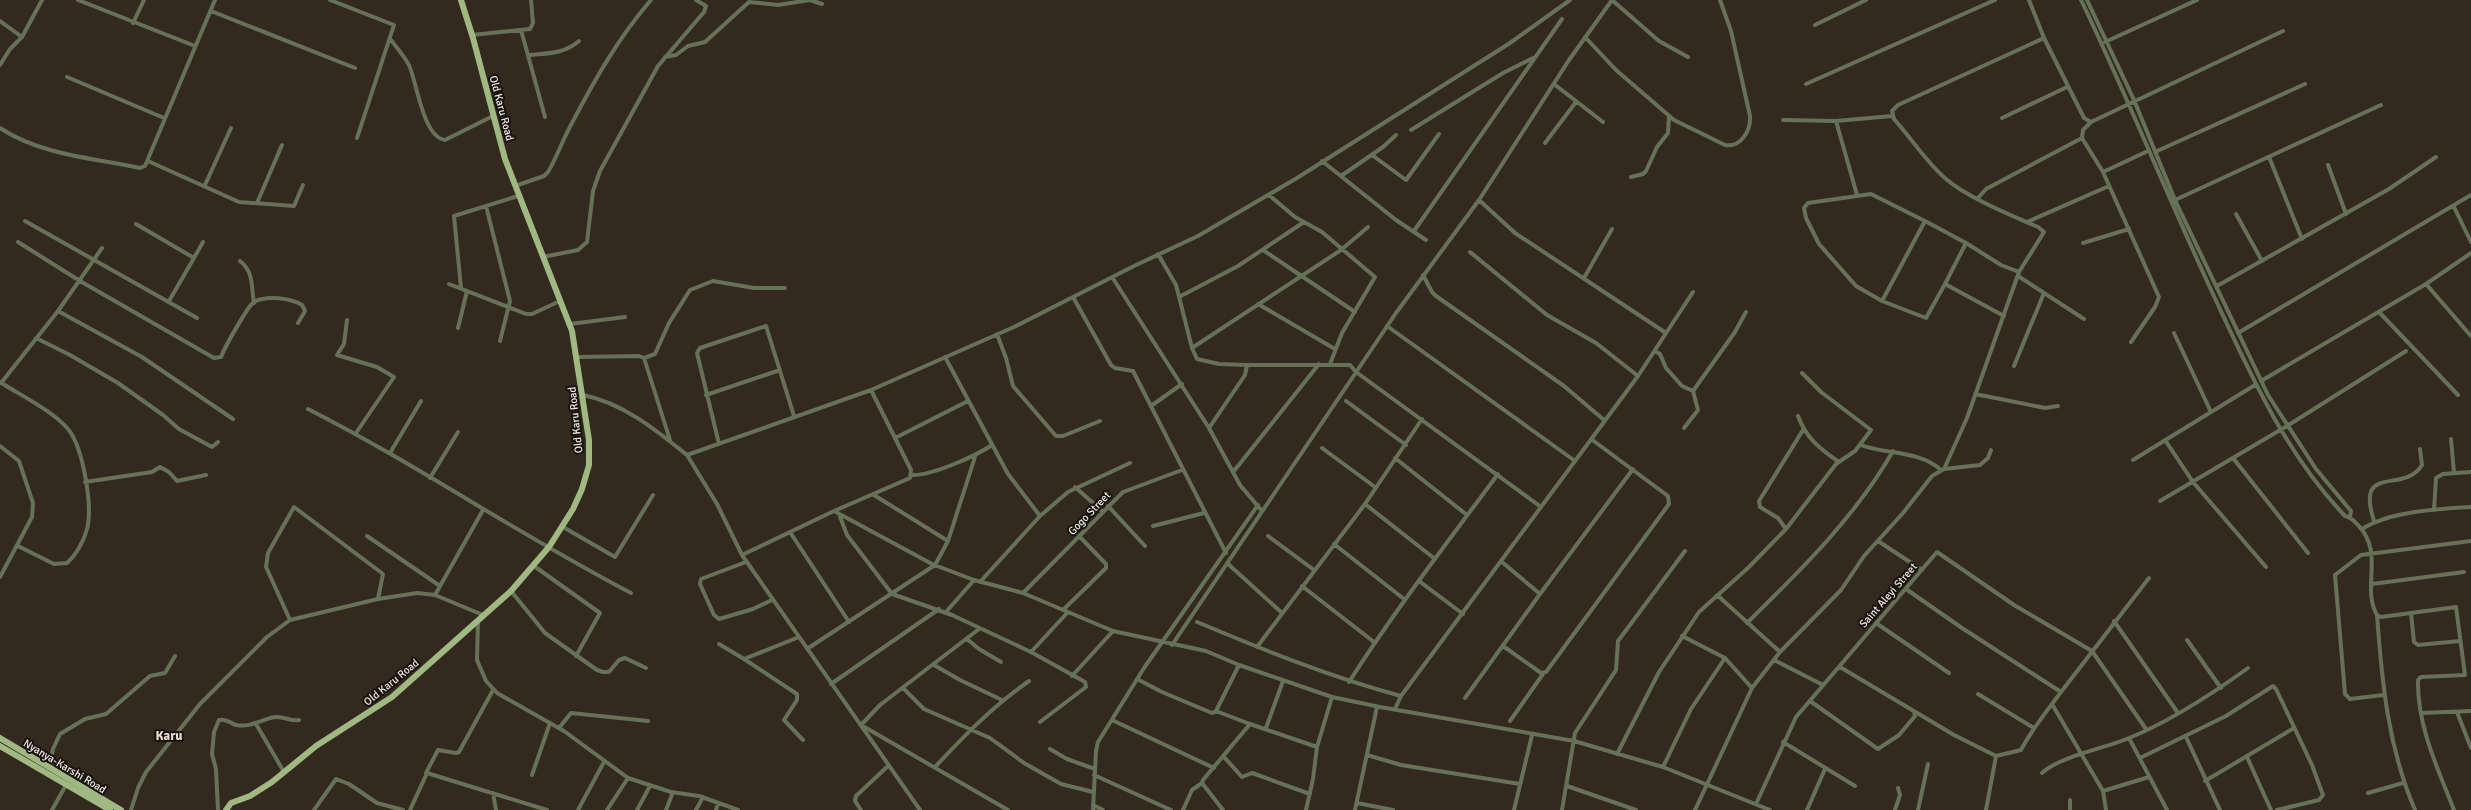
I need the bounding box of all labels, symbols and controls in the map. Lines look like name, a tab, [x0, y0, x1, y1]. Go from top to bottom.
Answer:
street label: Old Karu Road	[487, 74, 516, 142]
street label: Old Karu Road	[566, 386, 585, 454]
street label: Gogo Street	[1065, 489, 1113, 538]
street label: Saint Aleyi Street	[1857, 560, 1920, 630]
street label: Old Karu Road	[361, 656, 421, 708]
district label: Karu	[155, 728, 183, 744]
street label: Nyanya-Karshi Road	[21, 737, 109, 796]

